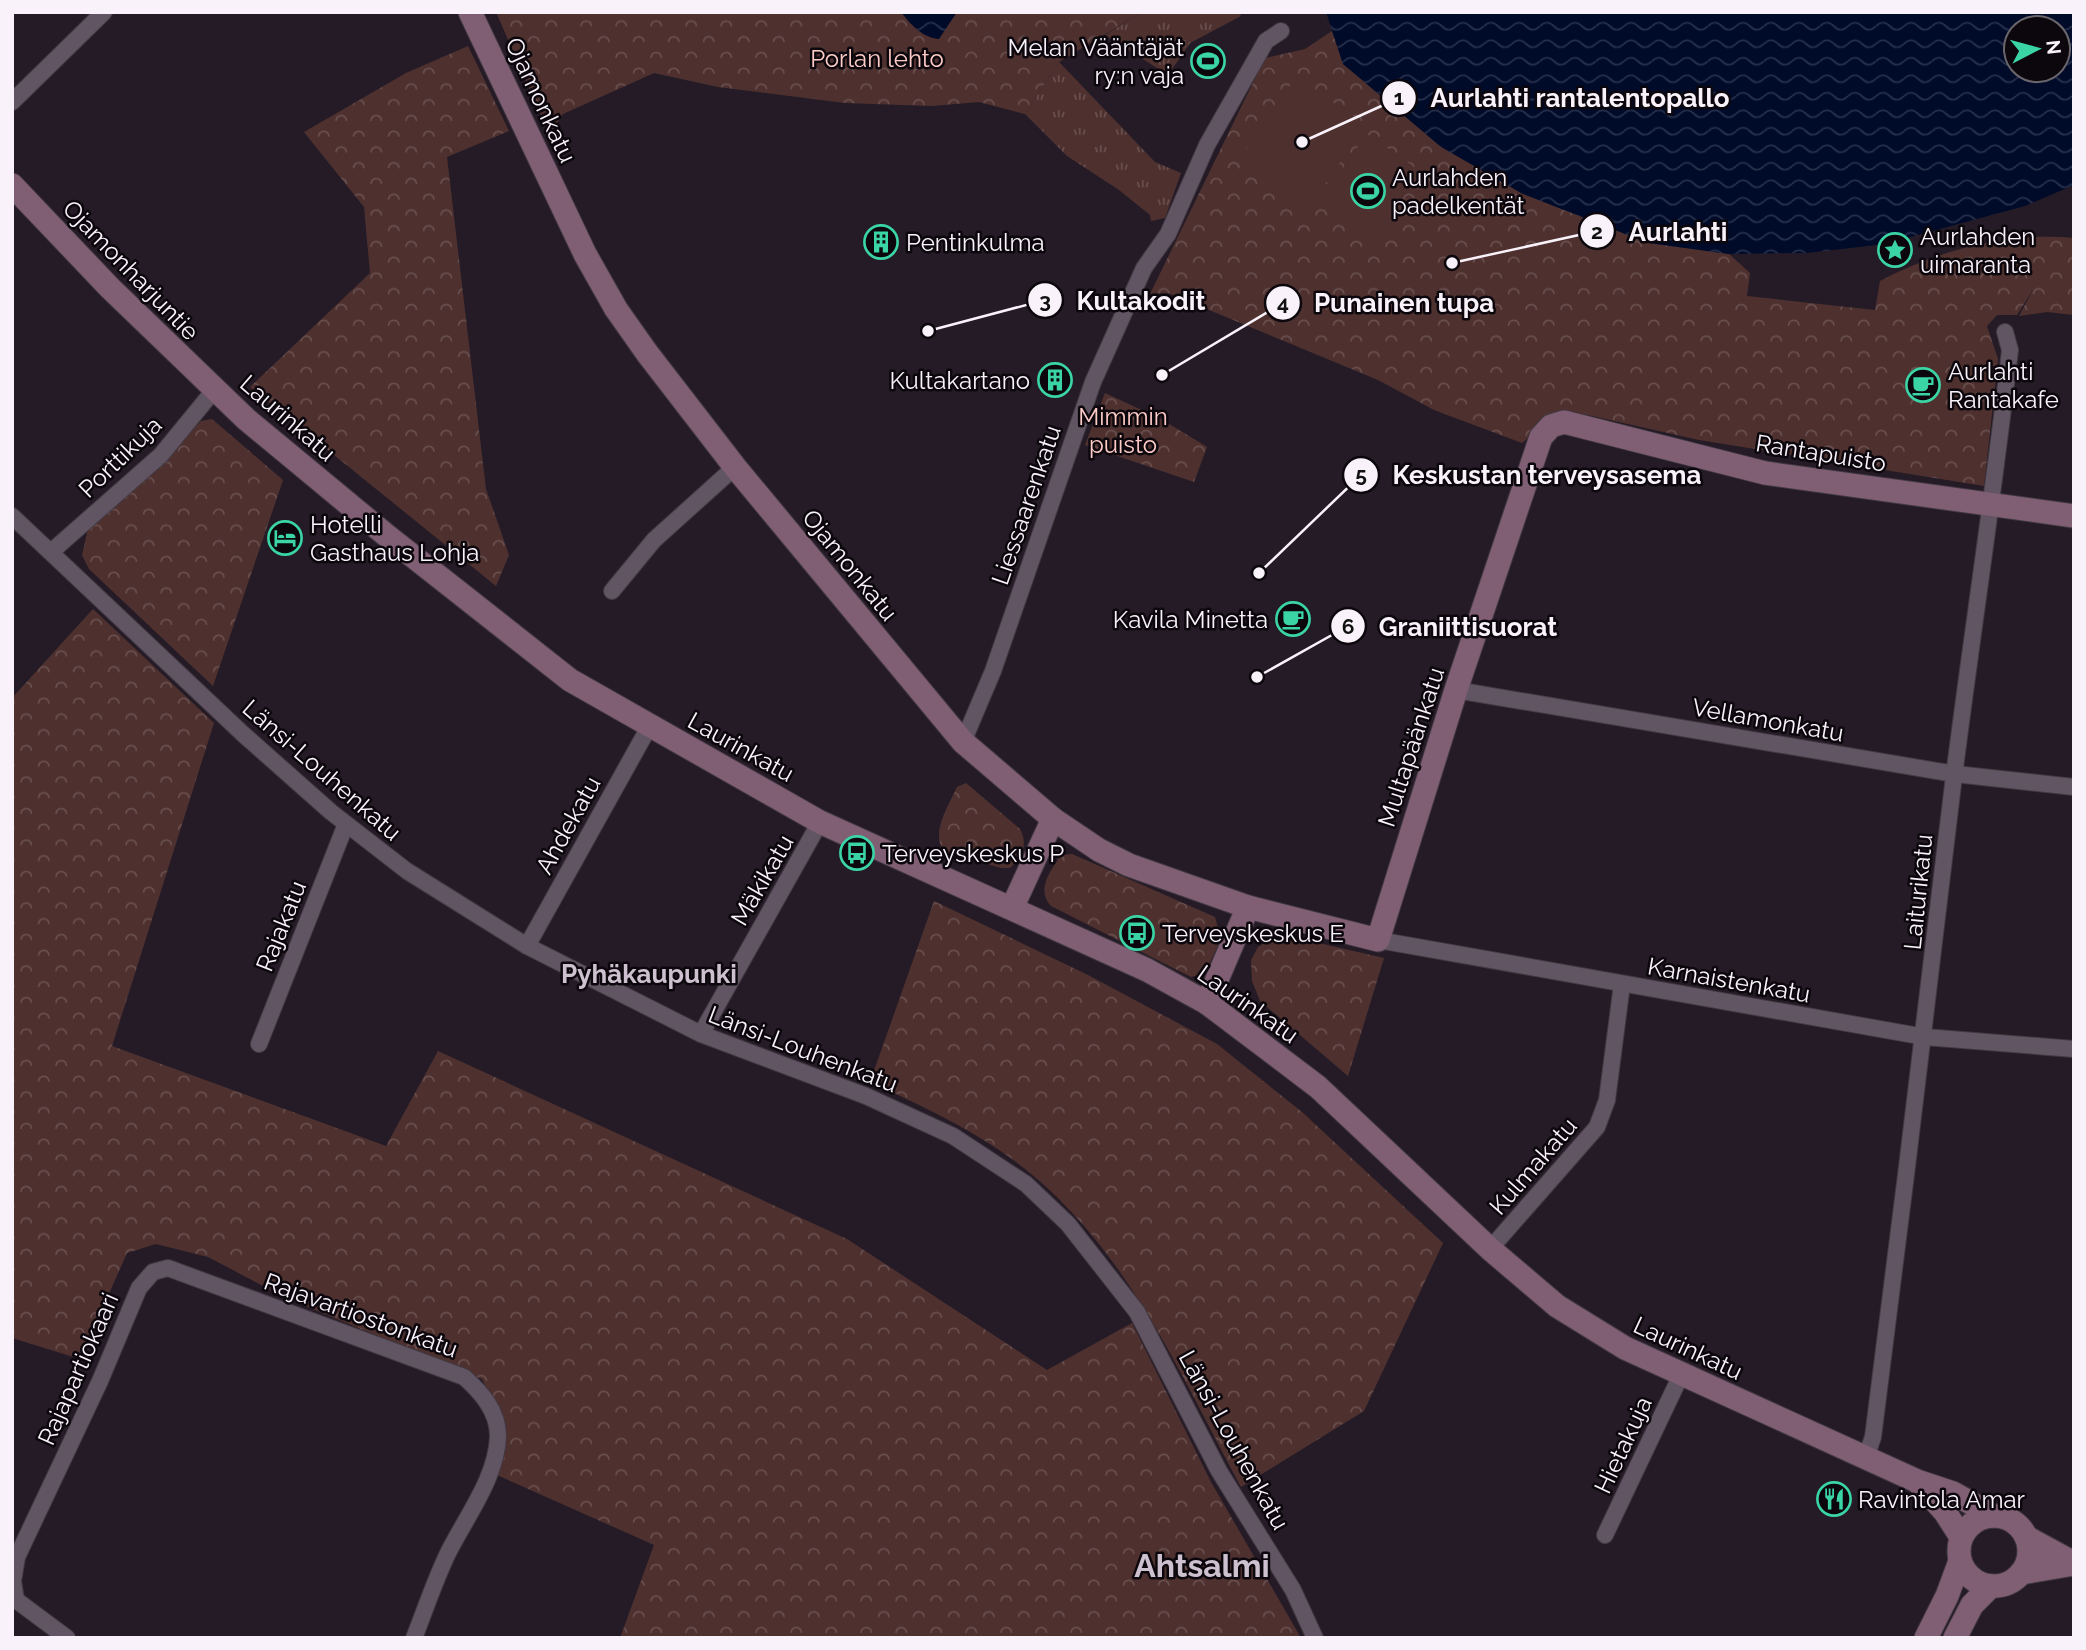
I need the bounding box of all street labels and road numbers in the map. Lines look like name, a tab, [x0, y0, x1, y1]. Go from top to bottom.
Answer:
street label: Ojamonkatu	[499, 33, 583, 167]
street label: Ojamonharjuntie	[57, 194, 205, 346]
street label: Laurinkatu	[234, 369, 342, 467]
street label: Porttikuja	[72, 410, 168, 504]
street label: Liessaarenkatu	[985, 421, 1067, 589]
street label: Rantapuisto	[1754, 428, 1888, 478]
street label: Ojamonkatu	[796, 503, 904, 627]
street label: Multapäänkatu	[1372, 664, 1450, 830]
street label: Vellamonkatu	[1690, 692, 1846, 748]
street label: Länsi-Louhenkatu	[237, 693, 407, 847]
street label: Laurinkatu	[683, 706, 799, 788]
street label: Ahdekatu	[529, 771, 607, 879]
street label: Mäkikatu	[724, 829, 800, 931]
street label: Laiturikatu	[1898, 833, 1938, 951]
street label: Rajakatu	[250, 877, 312, 975]
street label: Karnaistenkatu	[1645, 951, 1813, 1009]
street label: Laurinkatu	[1192, 959, 1304, 1049]
street label: Länsi-Louhenkatu	[704, 1000, 902, 1098]
street label: Kulmakatu	[1483, 1112, 1583, 1220]
street label: Rajavartiostonkatu	[260, 1267, 462, 1363]
street label: Rajapartiokaari	[32, 1288, 124, 1450]
street label: Laurinkatu	[1629, 1310, 1747, 1386]
street label: Länsi-Louhenkatu	[1173, 1345, 1295, 1535]
street label: Hietakuja	[1588, 1392, 1658, 1498]

